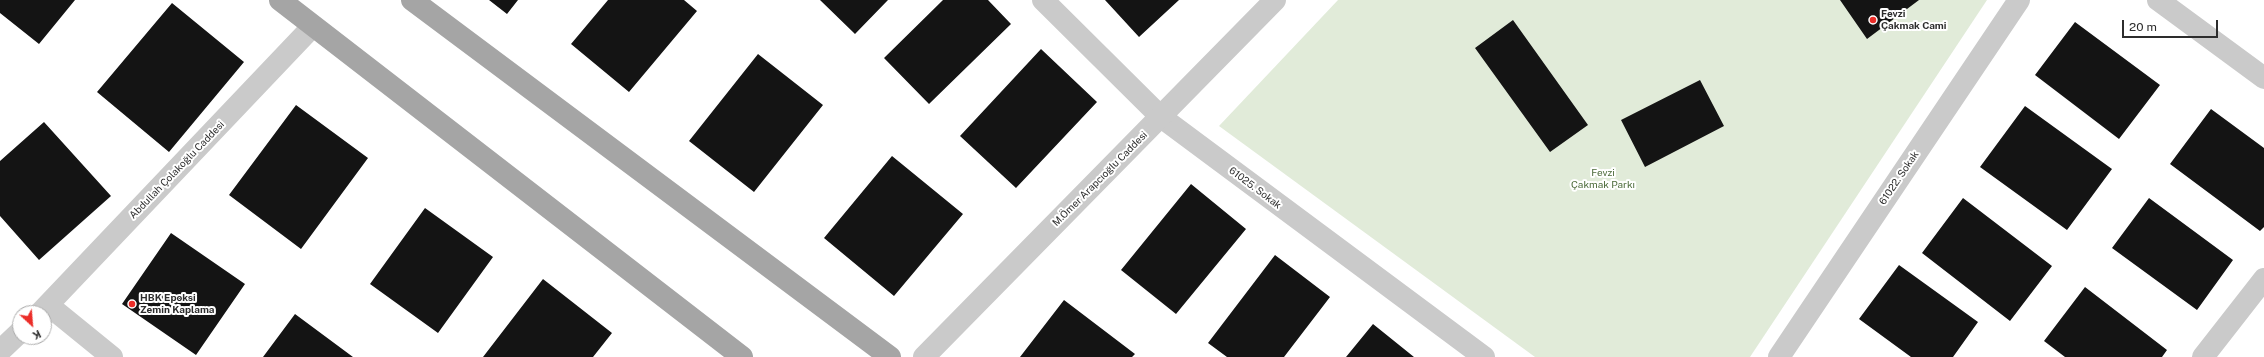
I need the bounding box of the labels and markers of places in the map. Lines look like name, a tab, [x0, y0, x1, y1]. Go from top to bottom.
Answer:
place label: Fevzi Çakmak Cami	[1881, 8, 1946, 32]
marker: Fevzi Çakmak Cami	[1868, 15, 1878, 25]
place label: HBK Epoksi Zemin Kaplama	[140, 292, 214, 316]
marker: HBK Epoksi Zemin Kaplama	[127, 299, 137, 309]

